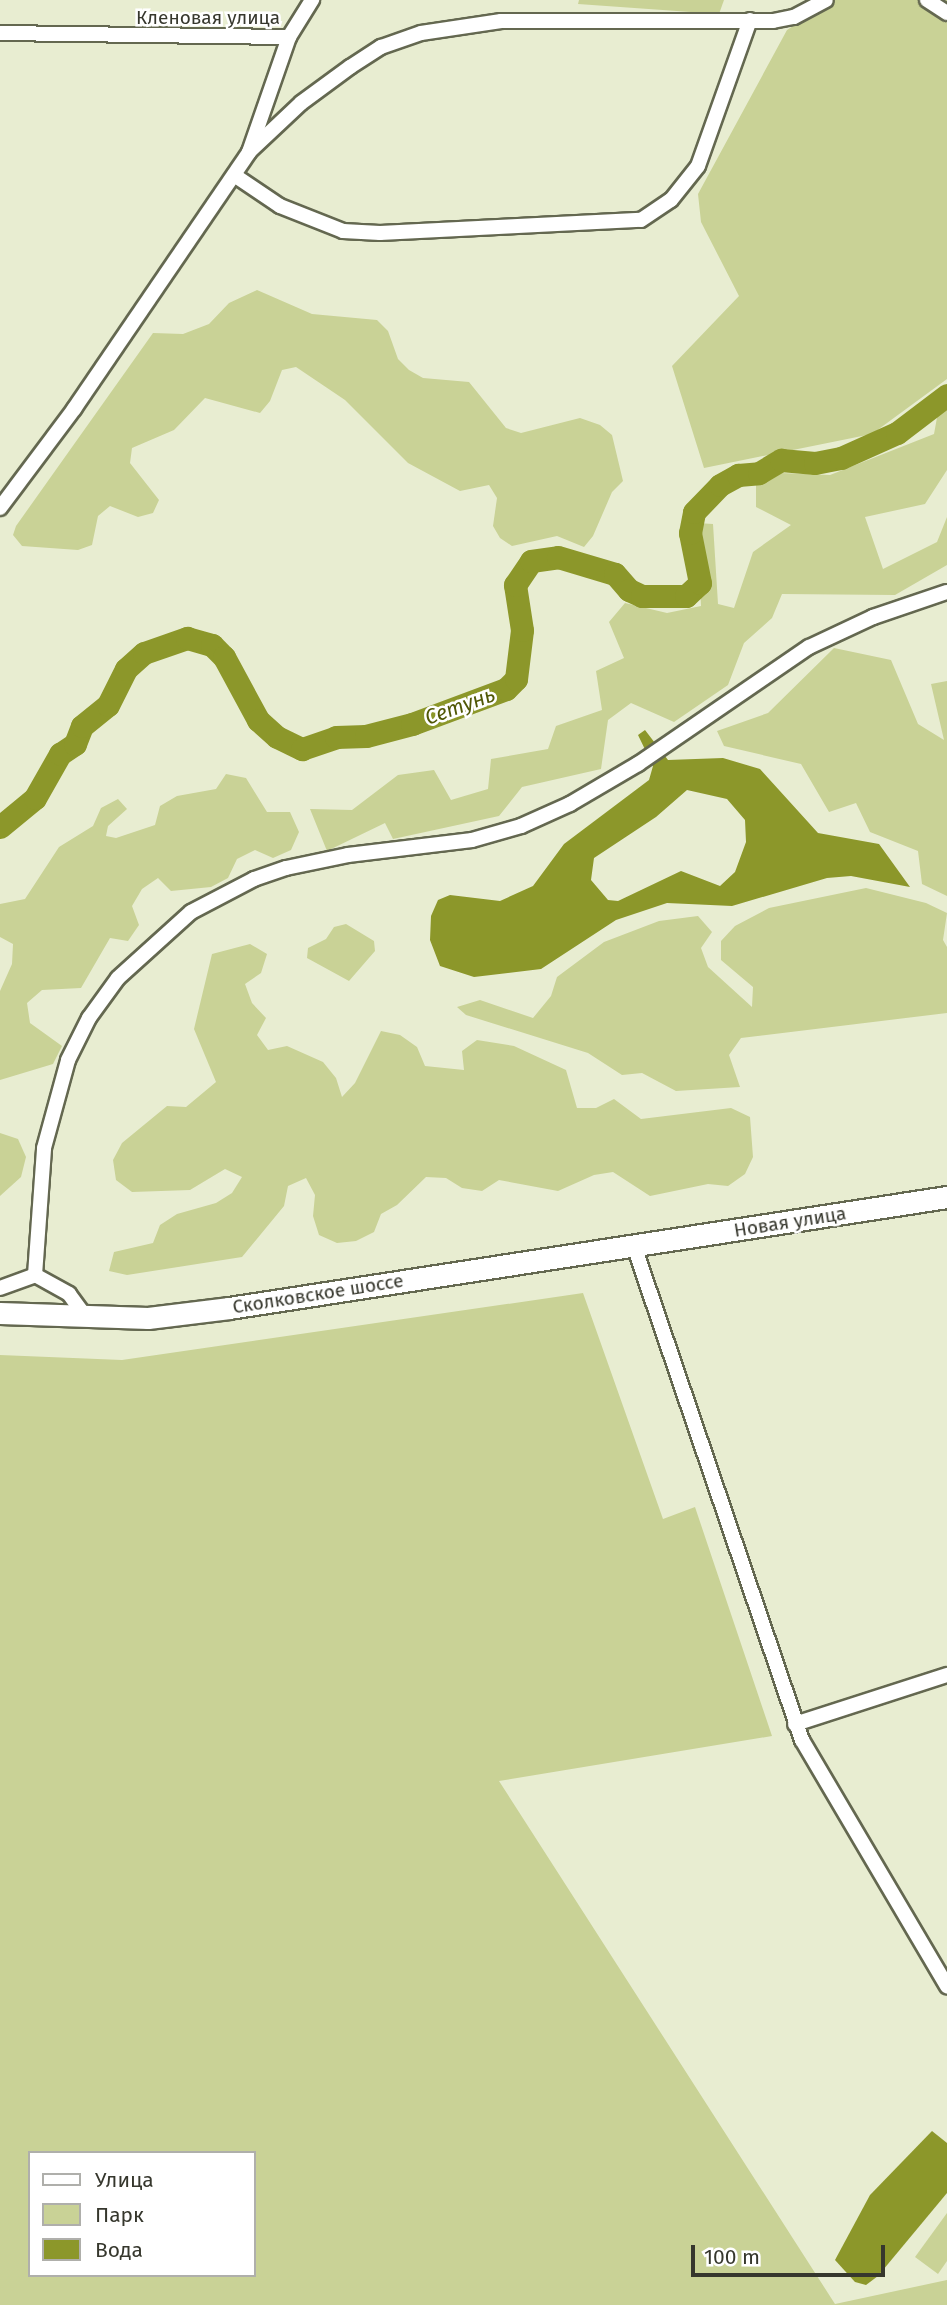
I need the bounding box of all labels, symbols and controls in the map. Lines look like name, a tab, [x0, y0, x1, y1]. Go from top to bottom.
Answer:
street label: Кленовая улица	[136, 7, 280, 29]
water label: Сетунь	[421, 682, 499, 730]
street label: Новая улица	[732, 1202, 848, 1242]
street label: Сколковское шоссе	[231, 1269, 405, 1319]
legend	[28, 2151, 256, 2277]
text: Улица	[95, 2167, 154, 2193]
text: Парк	[95, 2202, 144, 2228]
scale bar	[695, 2232, 889, 2276]
text: Вода	[95, 2237, 143, 2263]
text: 100 m	[704, 2244, 760, 2270]

